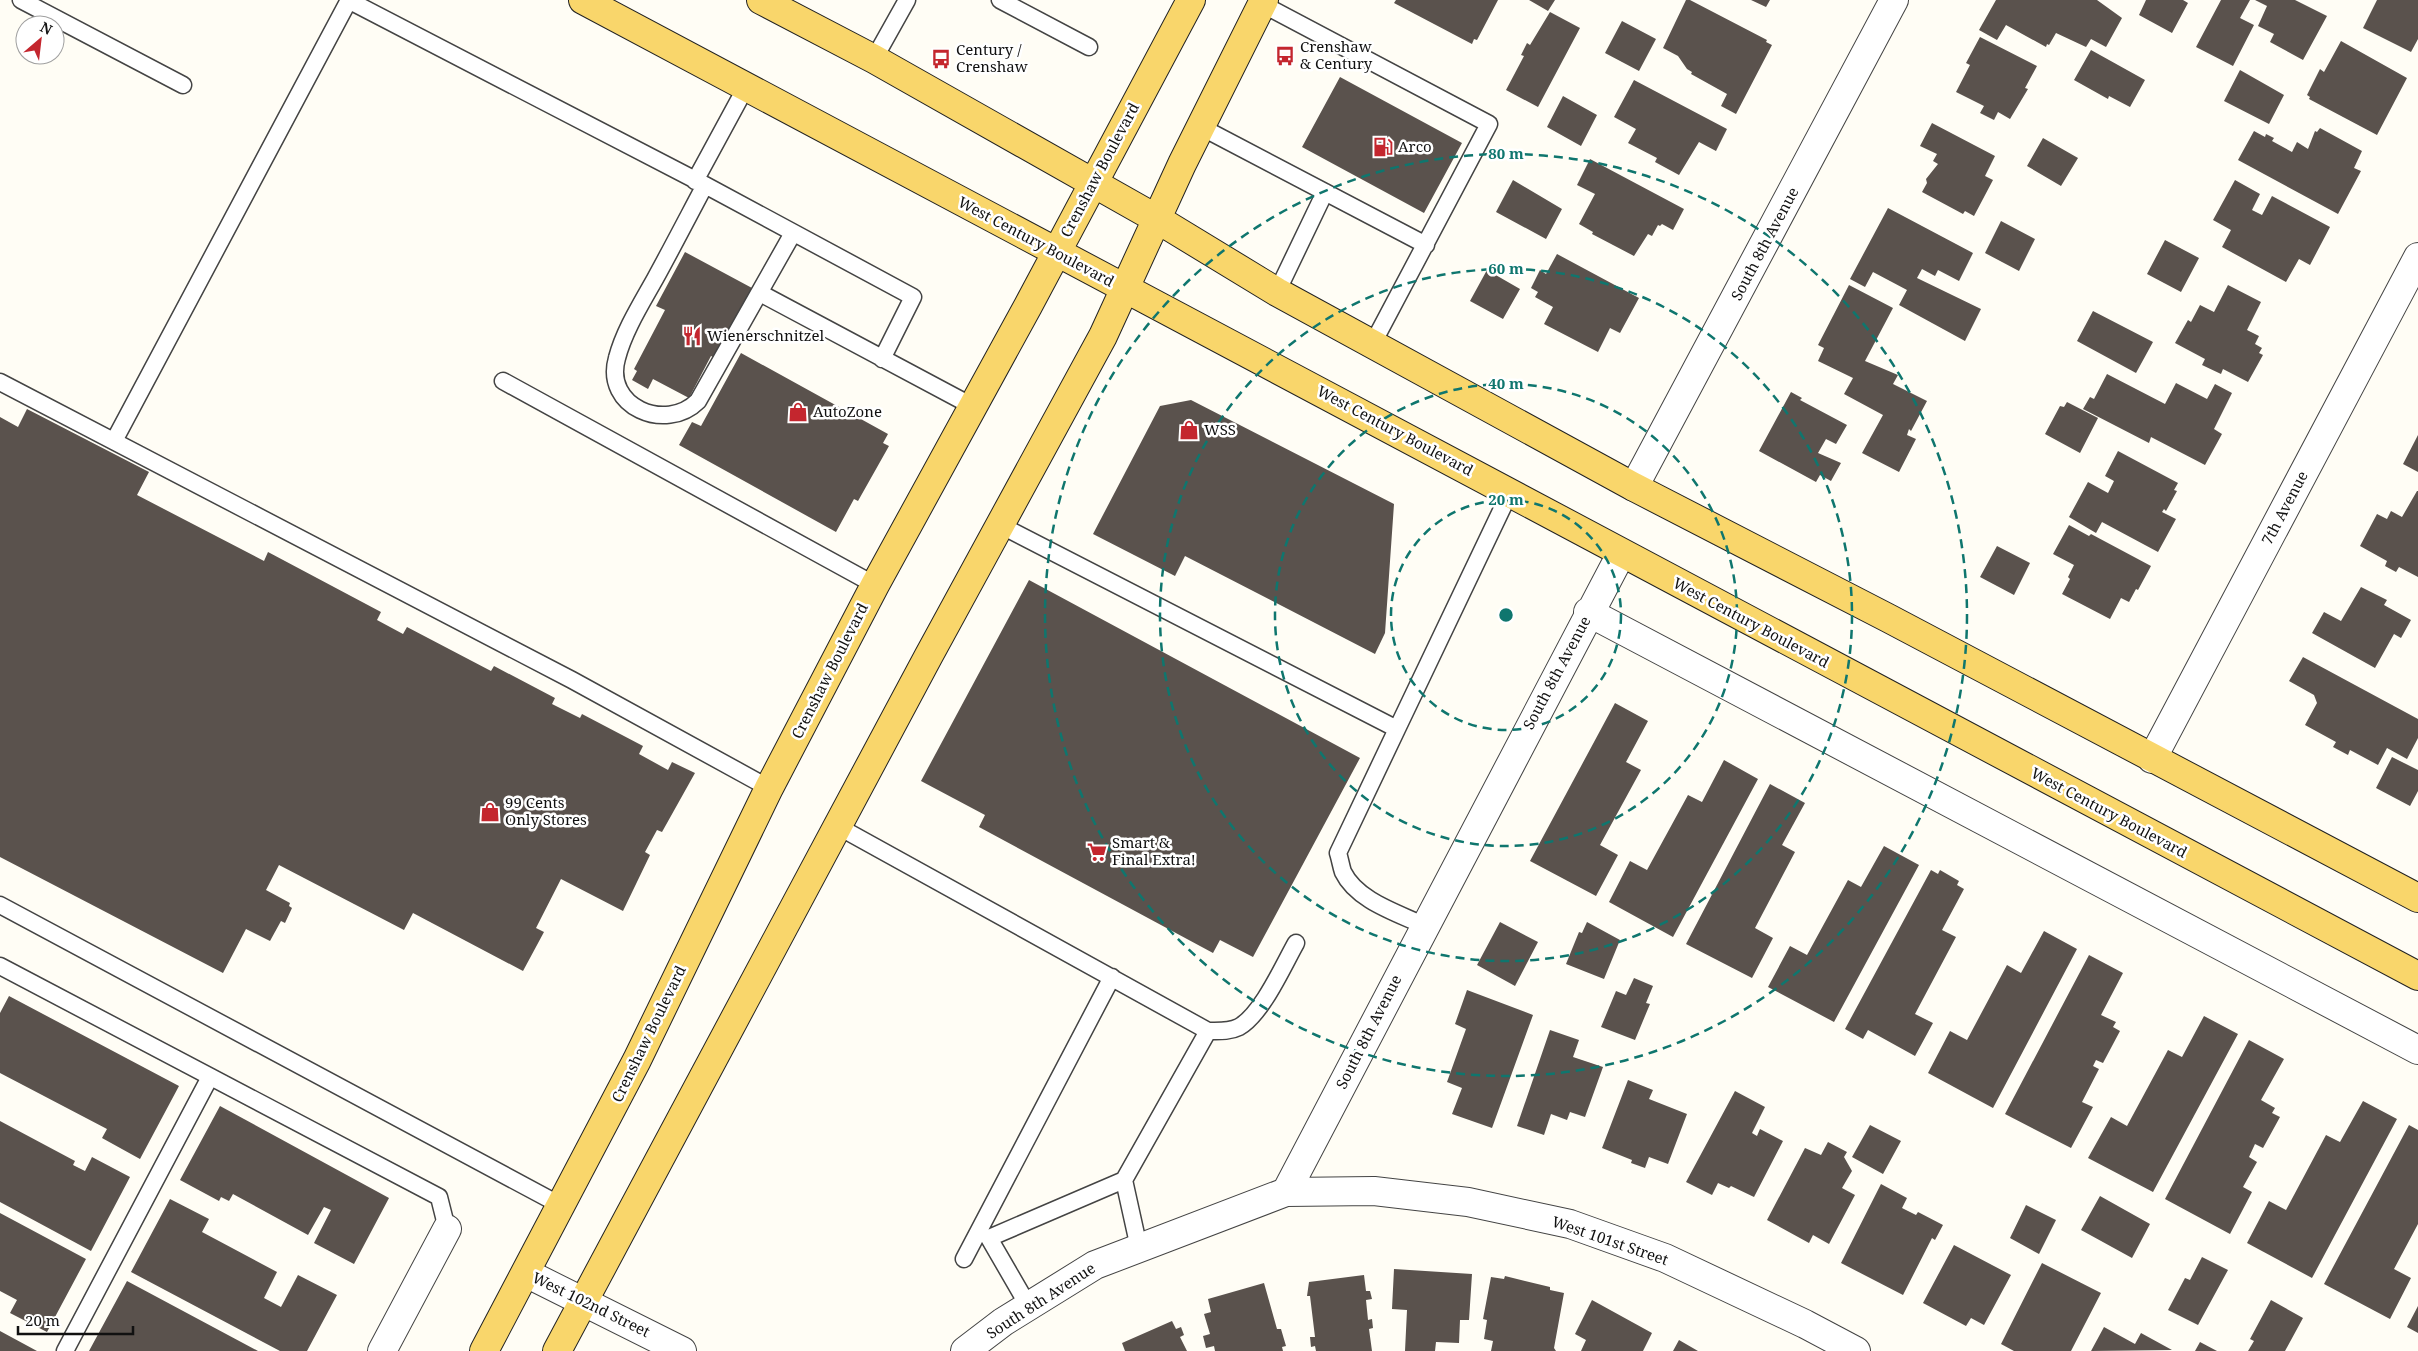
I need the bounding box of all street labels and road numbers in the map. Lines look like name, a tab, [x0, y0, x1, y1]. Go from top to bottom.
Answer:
street label: Crenshaw Boulevard	[1055, 99, 1143, 240]
street label: South 8th Avenue	[1726, 183, 1802, 304]
street label: West Century Boulevard	[955, 191, 1118, 291]
street label: West Century Boulevard	[1314, 380, 1477, 480]
street label: 7th Avenue	[2256, 467, 2312, 548]
street label: West Century Boulevard	[1670, 572, 1833, 672]
street label: Crenshaw Boulevard	[786, 599, 872, 742]
street label: South 8th Avenue	[1518, 612, 1594, 733]
street label: West Century Boulevard	[2028, 762, 2191, 862]
street label: Crenshaw Boulevard	[606, 962, 690, 1105]
street label: South 8th Avenue	[1331, 971, 1406, 1092]
street label: West 101st Street	[1550, 1211, 1671, 1269]
street label: South 8th Avenue	[982, 1258, 1099, 1343]
street label: West 102nd Street	[529, 1267, 654, 1341]

